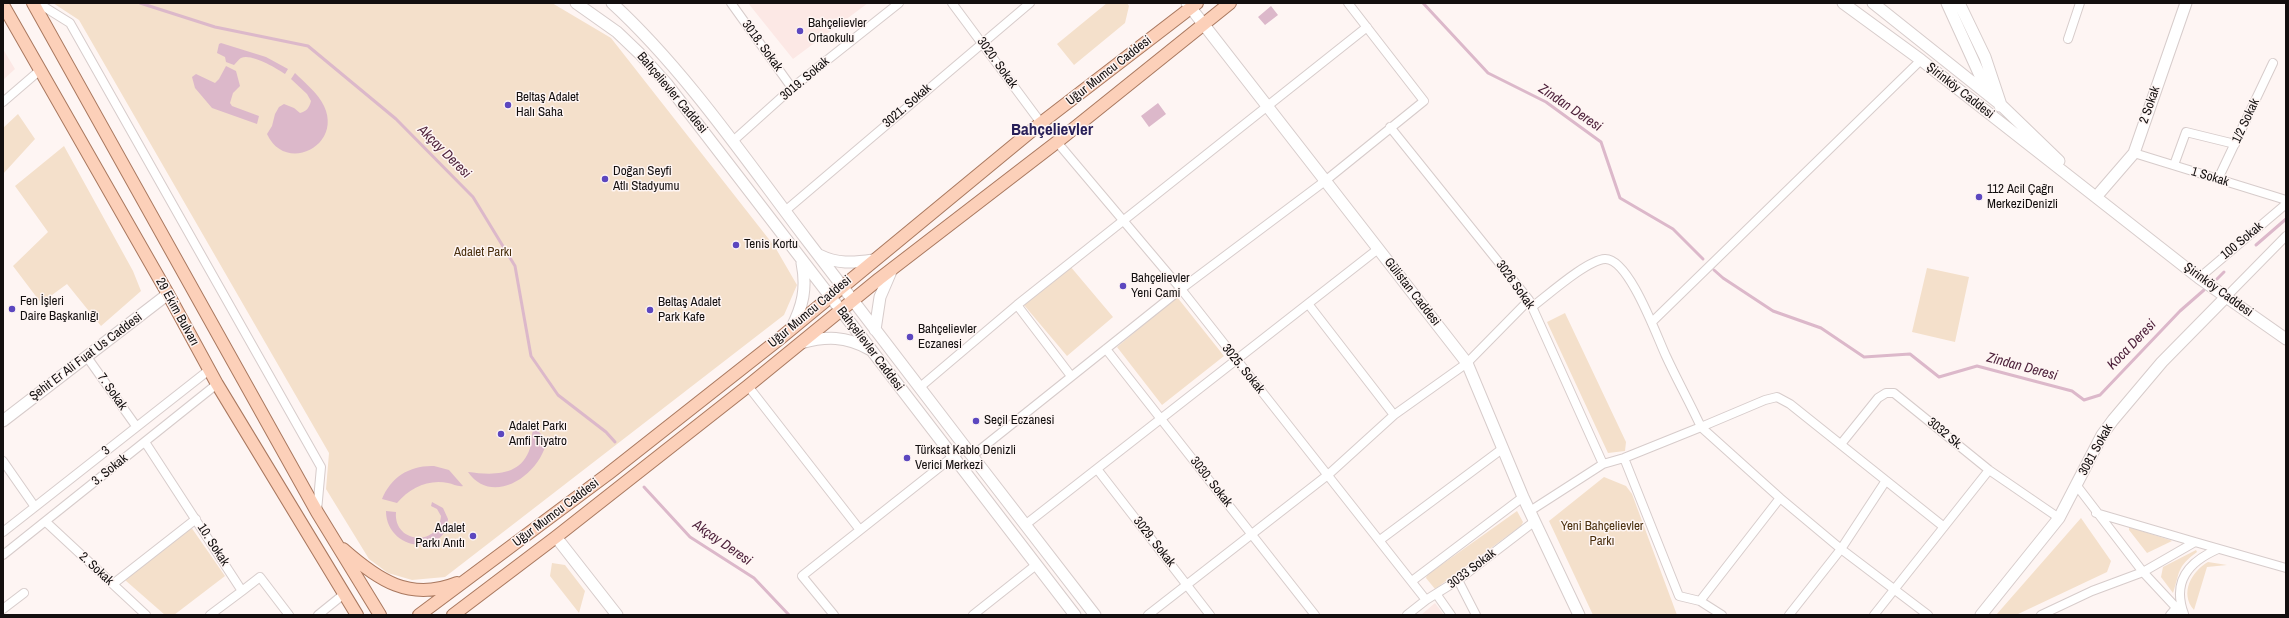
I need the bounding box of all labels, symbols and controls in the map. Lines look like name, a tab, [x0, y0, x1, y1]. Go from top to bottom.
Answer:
place label: Bahçelievler Ortaokulu	[808, 16, 867, 47]
street label: 3018. Sokak	[738, 17, 786, 75]
marker: Bahçelievler Ortaokulu	[795, 26, 805, 36]
street label: Uğur Mumcu Caddesi	[1063, 33, 1155, 109]
street label: 3020. Sokak	[973, 34, 1021, 92]
street label: Bahçelievler Caddesi	[633, 49, 711, 137]
street label: 3019. Sokak	[777, 54, 833, 104]
street label: Şirinköy Caddesi	[1923, 60, 1997, 122]
street label: 3021. Sokak	[880, 81, 934, 131]
water label: Zindan Deresi	[1535, 81, 1605, 135]
street label: 2 Sokak	[2136, 84, 2164, 126]
place label: Beltaş Adalet Halı Saha	[516, 90, 579, 121]
street label: 1/2 Sokak	[2229, 96, 2263, 146]
marker: Beltaş Adalet Halı Saha	[503, 100, 513, 110]
district label: Bahçelievler	[1011, 120, 1093, 140]
water label: Akçay Deresi	[414, 122, 474, 182]
place label: Doğan Seyfi Atlı Stadyumu	[613, 164, 679, 195]
street label: 1 Sokak	[2189, 164, 2231, 190]
marker: Doğan Seyfi Atlı Stadyumu	[600, 174, 610, 184]
place label: 112 Acil Çağrı MerkeziDenizli	[1987, 182, 2058, 213]
marker: 112 Acil Çağrı MerkeziDenizli	[1974, 192, 1984, 202]
street label: 100 Sokak	[2218, 219, 2266, 263]
place label: Tenis Kortu	[744, 237, 798, 253]
marker: Tenis Kortu	[731, 240, 741, 250]
park label: Adalet Parkı	[454, 245, 512, 261]
street label: Gülistan Caddesi	[1380, 255, 1444, 329]
street label: 3026 Sokak	[1492, 258, 1538, 312]
street label: Şirinköy Caddesi	[2180, 260, 2256, 320]
place label: Bahçelievler Yeni Cami	[1131, 271, 1190, 302]
street label: Uğur Mumcu Caddesi	[765, 273, 855, 351]
street label: 29 Ekim Bulvarı	[152, 275, 202, 349]
marker: Bahçelievler Yeni Cami	[1118, 281, 1128, 291]
place label: Fen İşleri Daire Başkanlığı	[20, 294, 99, 325]
place label: Beltaş Adalet Park Kafe	[658, 295, 721, 326]
marker: Fen İşleri Daire Başkanlığı	[7, 304, 17, 314]
street label: Bahçelievler Caddesi	[833, 304, 907, 394]
marker: Beltaş Adalet Park Kafe	[645, 305, 655, 315]
street label: Şehit Er Ali Fuat Us Caddesi	[27, 310, 145, 404]
water label: Koca Deresi	[2104, 316, 2160, 374]
place label: Bahçelievler Eczanesi	[918, 322, 977, 353]
marker: Bahçelievler Eczanesi	[905, 332, 915, 342]
street label: 3025. Sokak	[1218, 341, 1268, 397]
water label: Zindan Deresi	[1985, 349, 2059, 385]
street label: 7. Sokak	[94, 371, 130, 413]
place label: Seçil Eczanesi	[984, 413, 1055, 429]
street label: 3032 Sk.	[1924, 415, 1966, 453]
marker: Seçil Eczanesi	[971, 416, 981, 426]
place label: Adalet Parkı Amfi Tiyatro	[509, 419, 567, 450]
street label: 3081 Sokak	[2076, 422, 2116, 478]
marker: Adalet Parkı Amfi Tiyatro	[496, 429, 506, 439]
street label: 3	[99, 443, 113, 459]
place label: Türksat Kablo Denizli Verici Merkezi	[915, 443, 1016, 474]
street label: 3. Sokak	[89, 451, 131, 489]
marker: Türksat Kablo Denizli Verici Merkezi	[902, 453, 912, 463]
street label: 3030. Sokak	[1187, 454, 1235, 510]
street label: Uğur Mumcu Caddesi	[510, 476, 602, 550]
street label: 3029. Sokak	[1130, 514, 1178, 570]
water label: Akçay Deresi	[689, 517, 755, 569]
park label: Yeni Bahçelievler Parkı	[1561, 519, 1643, 550]
street label: 10. Sokak	[194, 521, 232, 569]
place label: Adalet Parkı Anıtı	[415, 521, 465, 552]
marker: Adalet Parkı Anıtı	[468, 531, 478, 541]
street label: 3033 Sokak	[1445, 546, 1499, 592]
street label: 2. Sokak	[76, 549, 116, 589]

